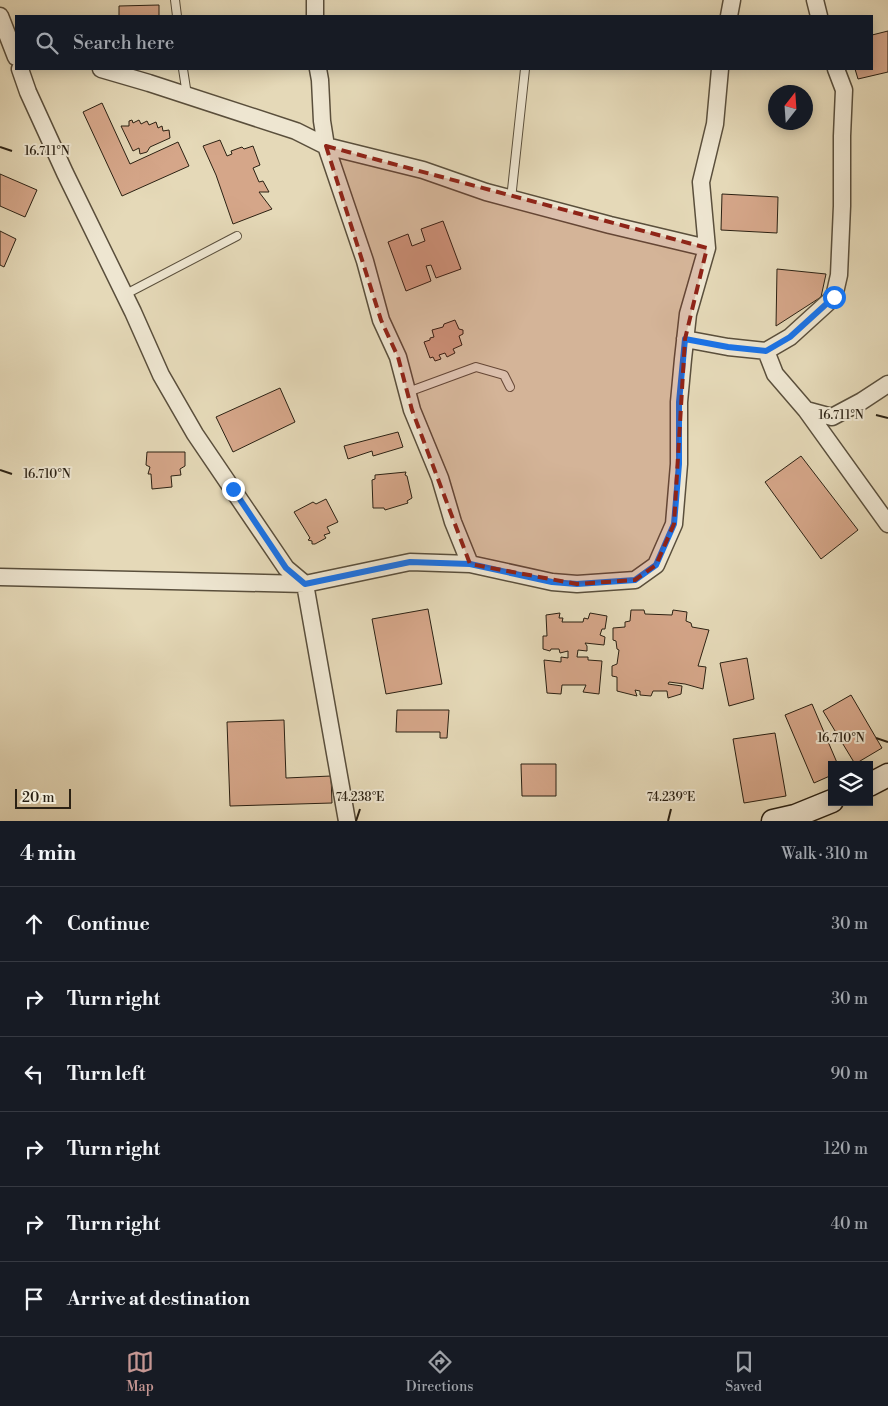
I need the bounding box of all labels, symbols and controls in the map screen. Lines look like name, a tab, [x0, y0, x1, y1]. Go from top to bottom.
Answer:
search box	[15, 15, 873, 70]
icon: search	[33, 29, 61, 57]
text: Search here	[73, 31, 174, 55]
north arrow	[768, 85, 813, 130]
text: 16.711°N	[24, 144, 70, 159]
route start	[823, 286, 846, 309]
text: 16.711°N	[818, 408, 864, 423]
text: 16.710°N	[23, 467, 71, 482]
route end	[222, 478, 245, 501]
text: 16.710°N	[817, 731, 865, 746]
map controls	[828, 761, 873, 806]
button: layers	[828, 761, 873, 806]
scale bar	[15, 786, 71, 809]
text: 20 m	[22, 789, 54, 807]
text: 74.238°E	[336, 790, 384, 805]
text: 74.239°E	[647, 790, 695, 805]
text: 4 min	[20, 841, 76, 867]
text: Walk · 310 m	[781, 844, 868, 864]
icon: ahead	[20, 910, 48, 938]
text: Continue	[67, 912, 150, 936]
text: 30 m	[831, 914, 868, 934]
icon: right	[20, 985, 48, 1013]
text: Turn right	[67, 987, 160, 1011]
text: 30 m	[831, 989, 868, 1009]
icon: left	[20, 1060, 48, 1088]
text: Turn left	[67, 1062, 146, 1086]
text: 90 m	[830, 1064, 868, 1084]
icon: right	[20, 1135, 48, 1163]
text: Turn right	[67, 1137, 160, 1161]
text: 120 m	[824, 1139, 868, 1159]
icon: right	[20, 1210, 48, 1238]
text: Turn right	[67, 1212, 160, 1236]
text: 40 m	[831, 1214, 868, 1234]
icon: arrive	[20, 1285, 48, 1313]
text: Arrive at destination	[67, 1287, 250, 1311]
tab: Map	[126, 1348, 154, 1396]
tab: Directions	[406, 1348, 473, 1396]
tab: Saved	[725, 1348, 762, 1396]

